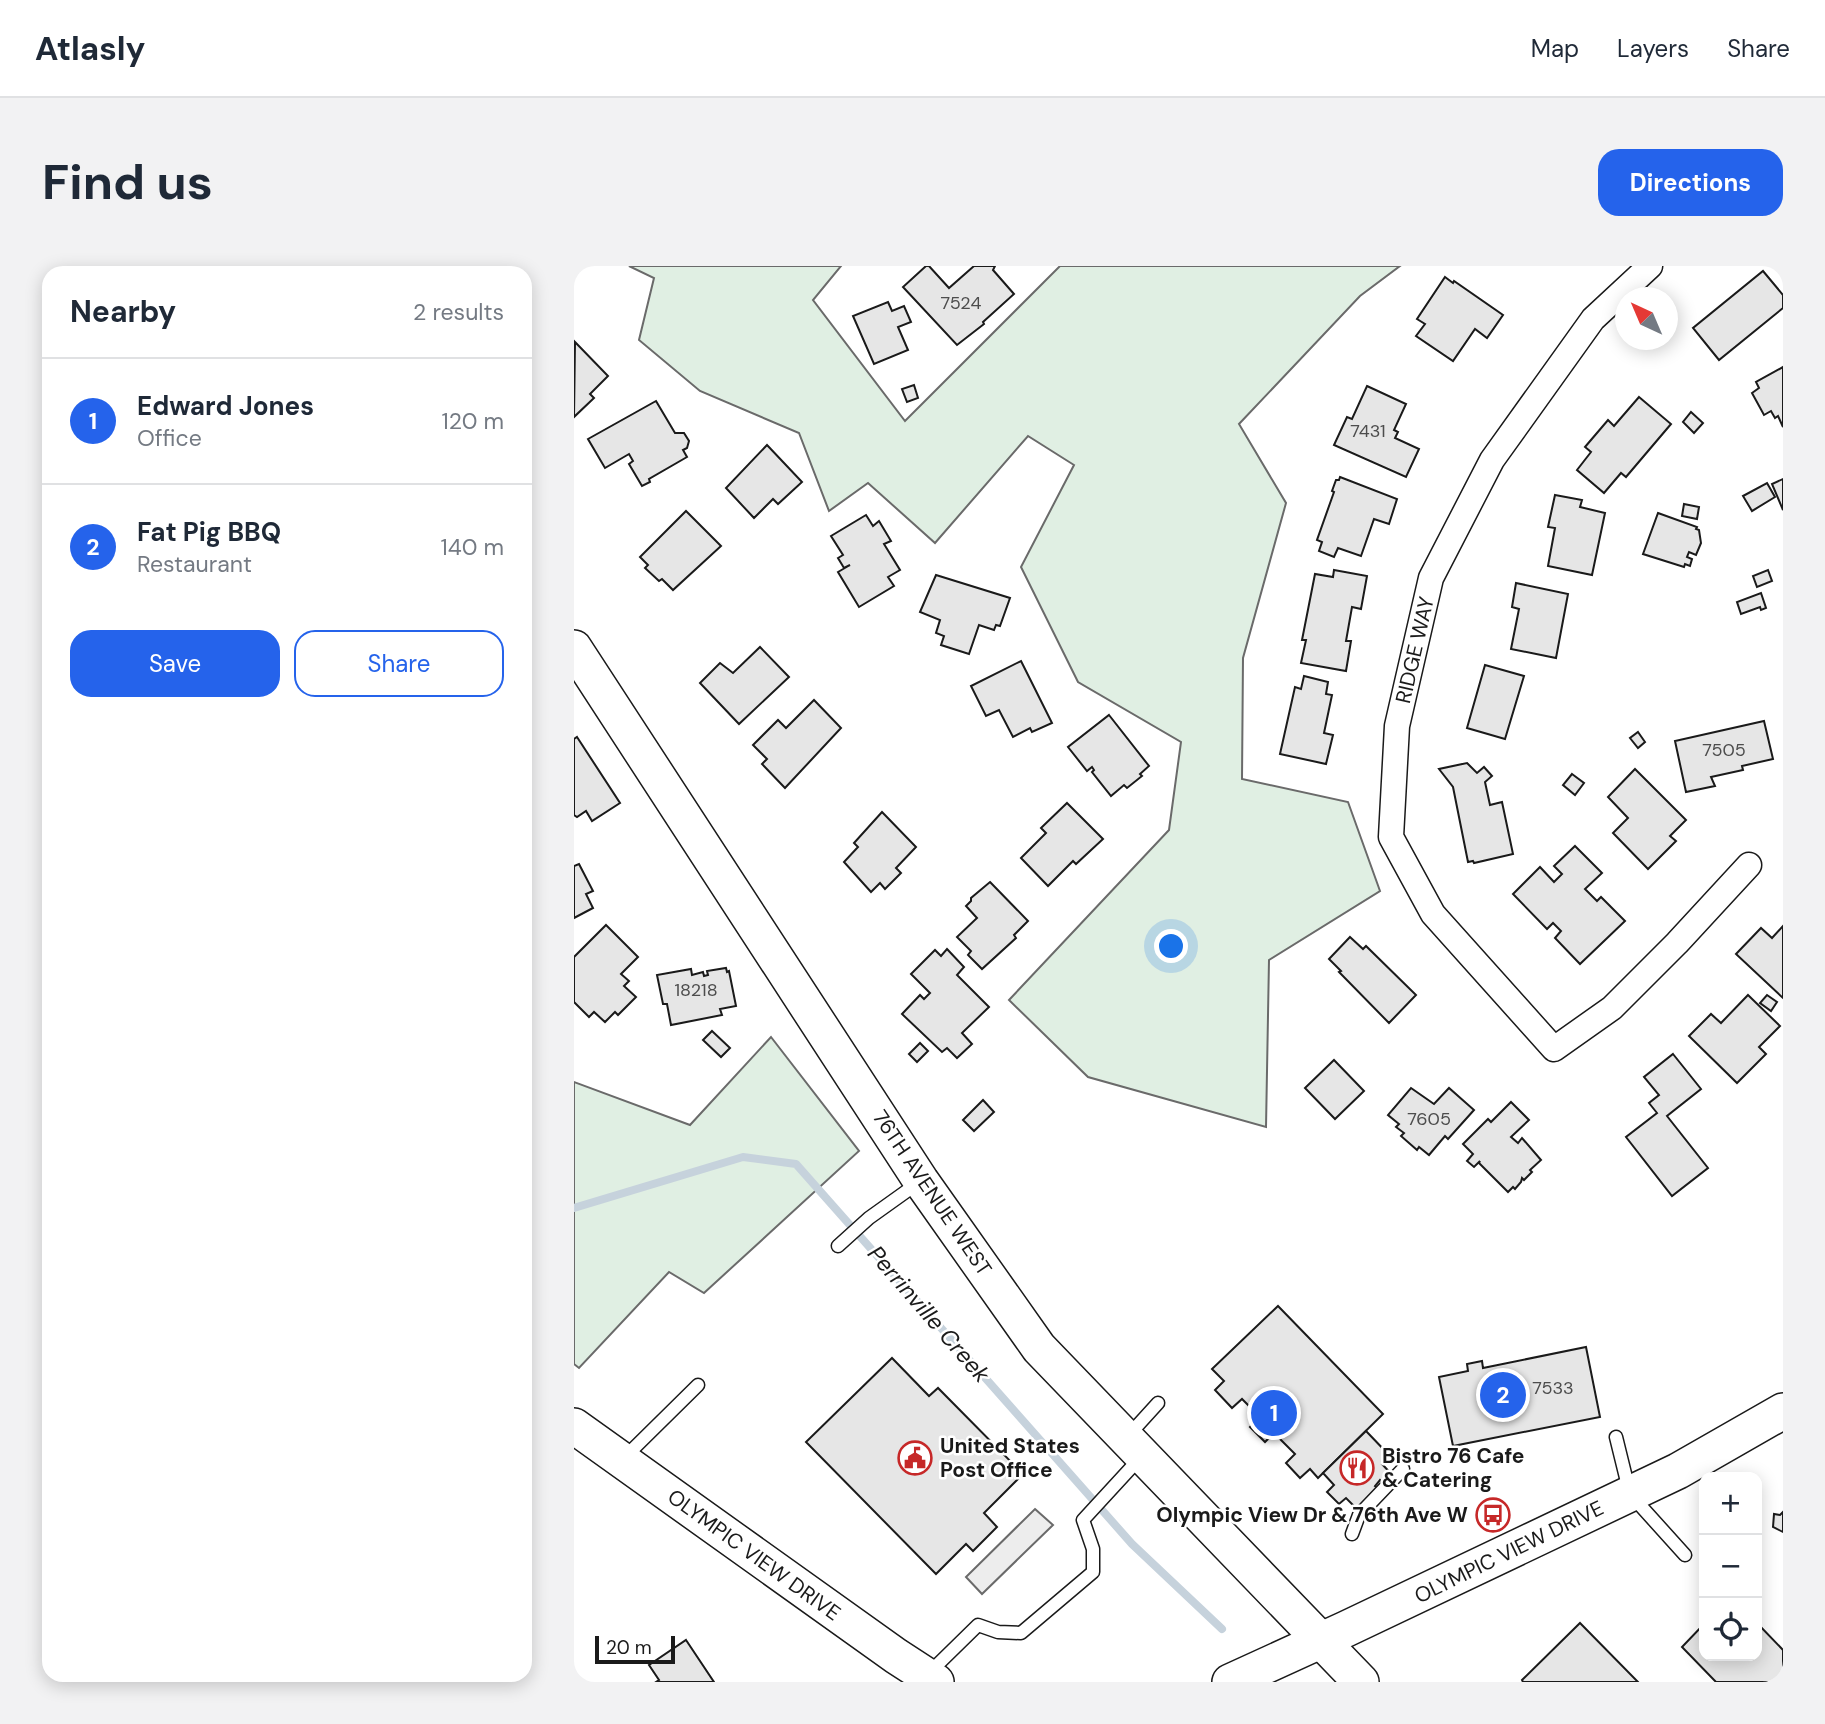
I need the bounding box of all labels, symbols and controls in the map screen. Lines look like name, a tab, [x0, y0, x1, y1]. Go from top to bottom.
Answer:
text: Atlasly	[35, 27, 145, 70]
text: Map	[1531, 33, 1579, 64]
text: Layers	[1617, 33, 1689, 64]
text: Share	[1727, 33, 1790, 64]
button: Directions	[1598, 149, 1783, 216]
text: Find us	[42, 150, 213, 214]
north arrow	[1615, 287, 1678, 350]
house number: 7524	[941, 291, 981, 315]
text: Nearby	[70, 292, 176, 331]
text: 2 results	[413, 297, 504, 327]
text: Edward Jones	[137, 389, 314, 423]
text: 1	[89, 406, 97, 436]
text: 120 m	[441, 406, 504, 436]
house number: 7431	[1350, 419, 1386, 443]
text: Office	[137, 423, 202, 453]
text: Fat Pig BBQ	[137, 515, 281, 549]
text: 2	[86, 532, 100, 562]
text: 140 m	[441, 532, 504, 562]
text: Restaurant	[137, 549, 252, 579]
street label: RIDGE WAY	[1389, 594, 1441, 706]
button: Save	[70, 630, 280, 697]
button: Share	[294, 630, 504, 697]
house number: 7505	[1702, 738, 1746, 762]
your location	[1154, 929, 1188, 963]
house number: 18218	[674, 978, 718, 1002]
street label: 76TH AVENUE WEST	[866, 1105, 998, 1281]
house number: 7605	[1407, 1107, 1451, 1131]
water label: Perrinville Creek	[861, 1239, 997, 1389]
pin: 2	[1480, 1369, 1526, 1421]
house number: 7533	[1532, 1376, 1574, 1400]
pin: 1	[1251, 1387, 1297, 1439]
place label: United States Post Office	[940, 1432, 1080, 1484]
public building icon: United States Post Office	[896, 1439, 934, 1477]
place label: Bistro 76 Cafe & Catering	[1382, 1442, 1524, 1494]
restaurant icon: Bistro 76 Cafe & Catering	[1338, 1449, 1376, 1487]
map controls	[1699, 1472, 1762, 1661]
button: +	[1699, 1472, 1762, 1535]
street label: OLYMPIC VIEW DRIVE	[662, 1483, 846, 1627]
street label: OLYMPIC VIEW DRIVE	[1410, 1494, 1608, 1610]
bus stop icon: Olympic View Dr & 76th Ave W	[1474, 1496, 1512, 1534]
place label: Olympic View Dr & 76th Ave W	[1156, 1501, 1468, 1529]
button: −	[1699, 1535, 1762, 1598]
button: locate	[1699, 1598, 1762, 1661]
scale bar	[595, 1633, 676, 1665]
text: 20 m	[606, 1635, 652, 1660]

